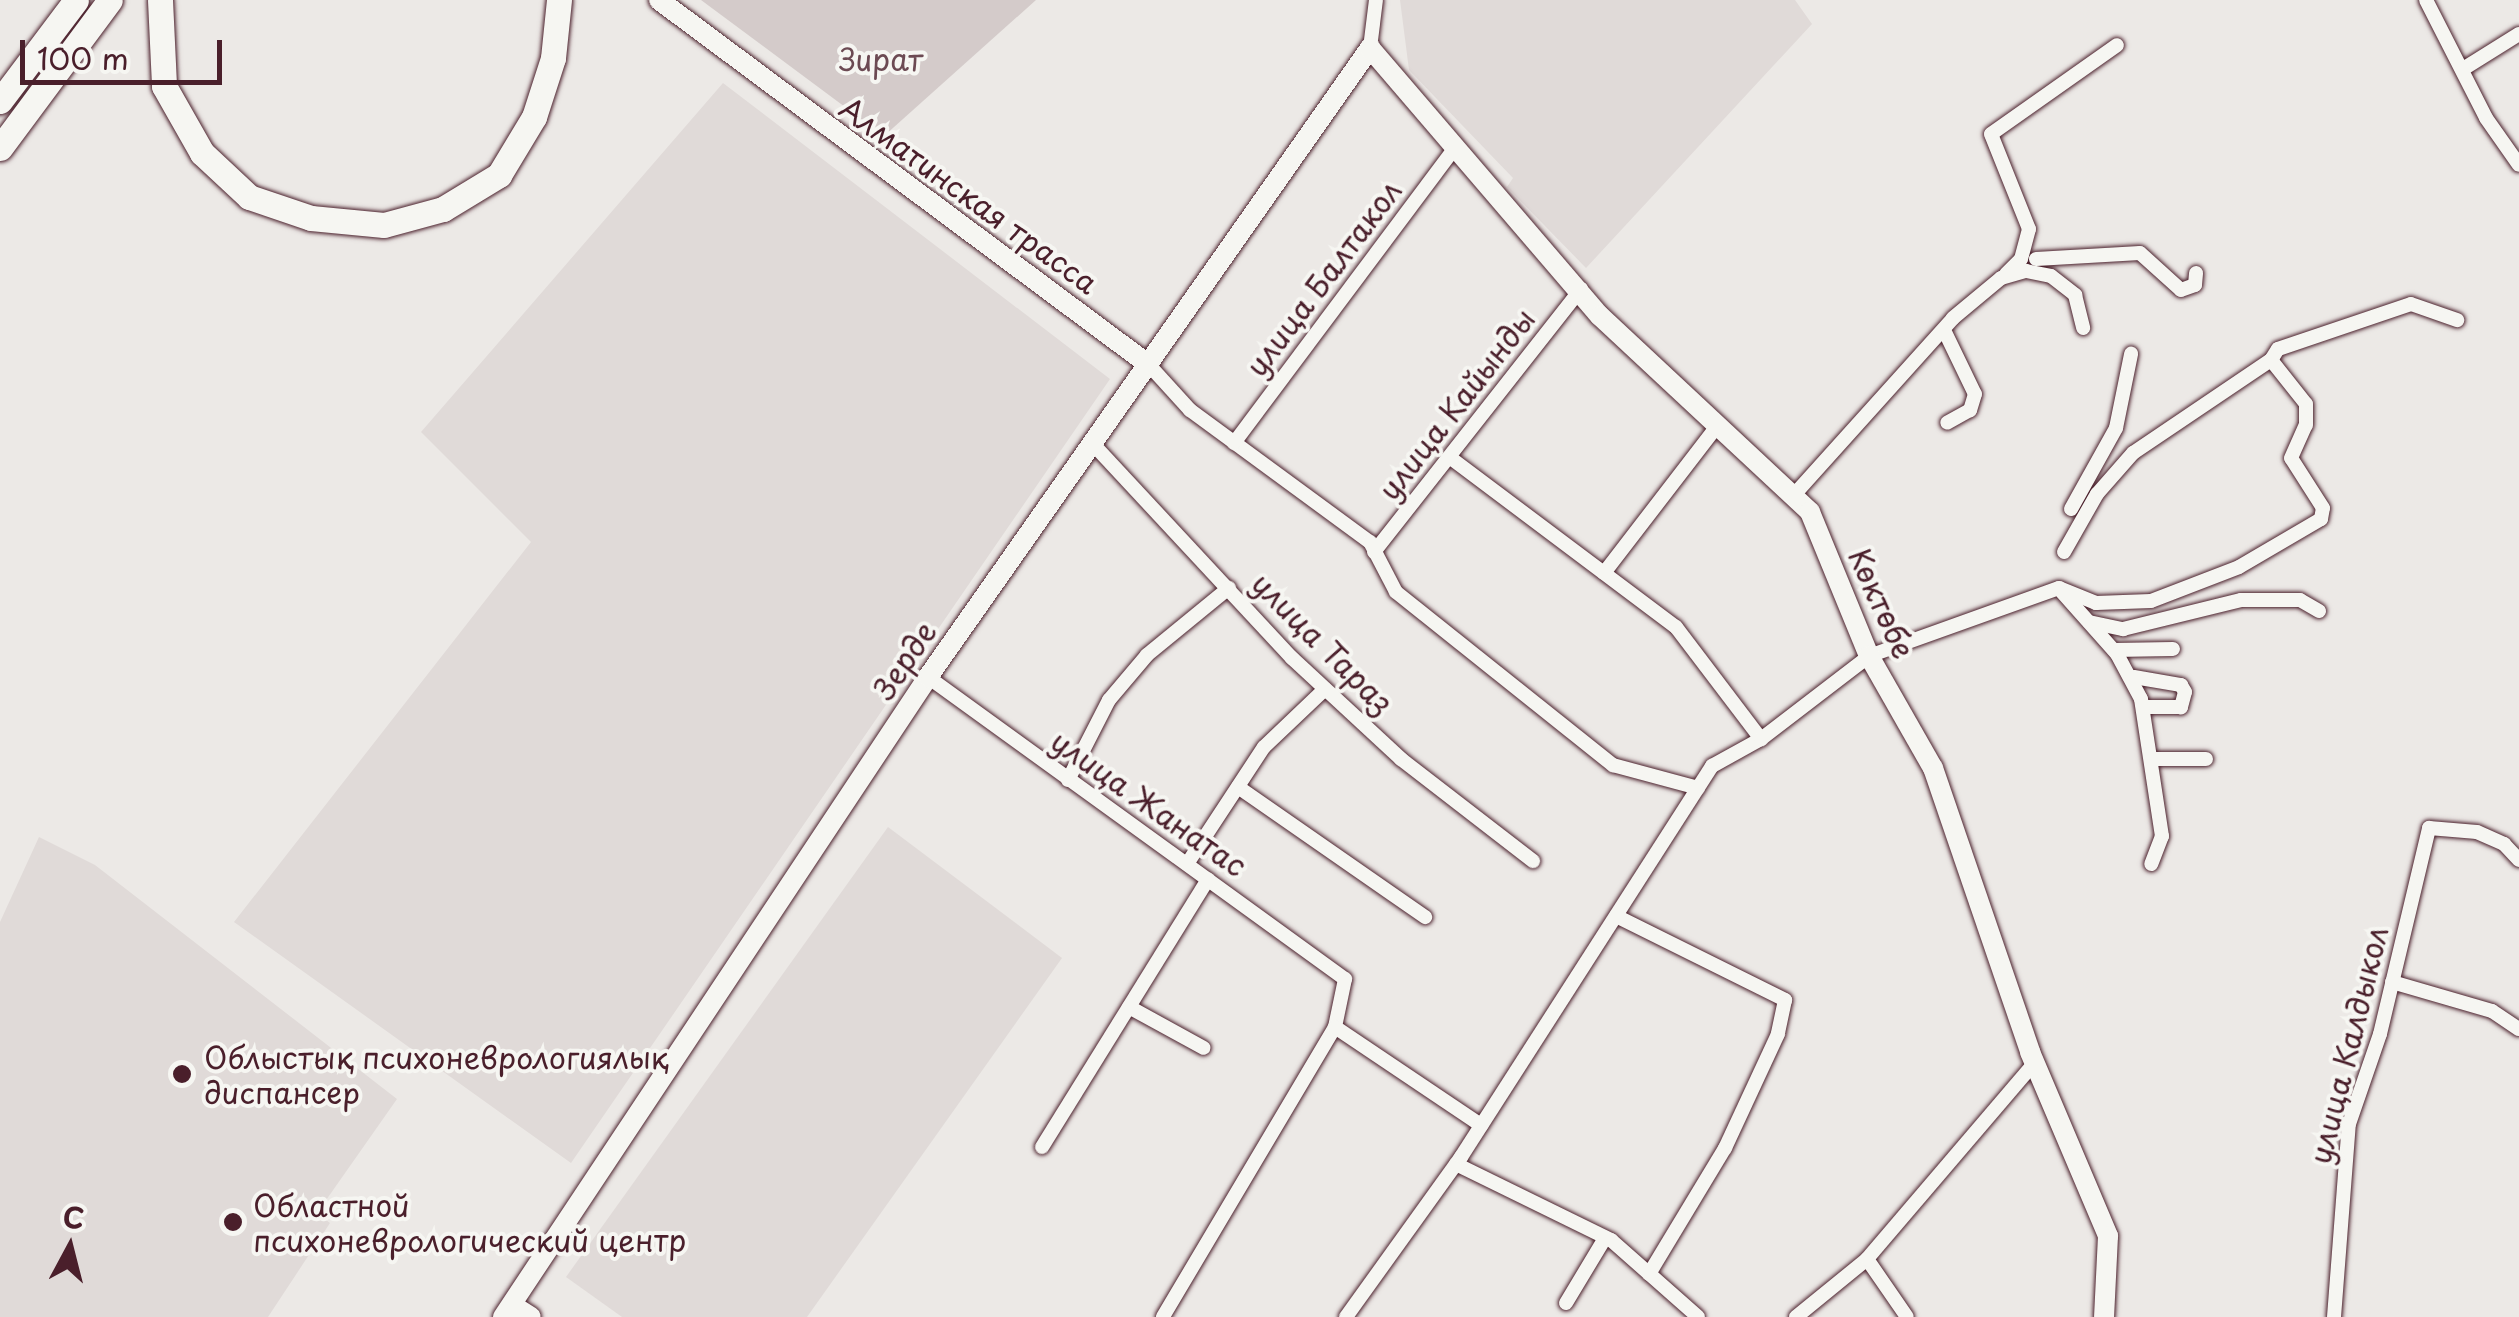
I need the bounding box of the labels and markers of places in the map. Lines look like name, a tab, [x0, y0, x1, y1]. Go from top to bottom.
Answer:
place label: Облыстық психоневрологиялық диспансер	[204, 1039, 668, 1110]
marker: Облыстық психоневрологиялық диспансер	[169, 1061, 195, 1087]
place label: Областной психоневрологический центр	[253, 1187, 687, 1258]
marker: Областной психоневрологический центр	[222, 1211, 244, 1233]

